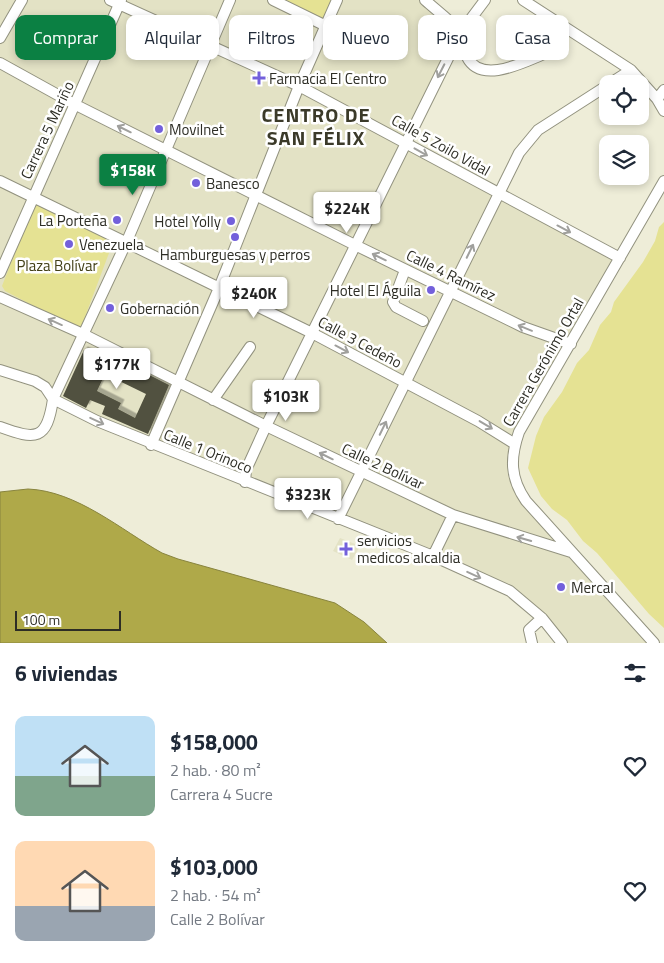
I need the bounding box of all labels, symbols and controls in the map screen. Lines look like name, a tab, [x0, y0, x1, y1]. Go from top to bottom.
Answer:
chip: Comprar	[15, 15, 116, 60]
chip: Alquilar	[126, 15, 219, 60]
chip: Filtros	[229, 15, 313, 60]
chip: Nuevo	[323, 15, 408, 60]
chip: Piso	[418, 15, 486, 60]
chip: Casa	[496, 15, 569, 60]
one-way arrow	[436, 63, 445, 78]
place label: Farmacia El Centro	[269, 67, 387, 90]
marker: Farmacia El Centro	[253, 72, 265, 84]
map controls	[599, 75, 649, 185]
button: locate	[599, 75, 649, 125]
street label: Carrera 5 Mariño	[14, 77, 80, 183]
district label: CENTRO DE SAN FÉLIX	[262, 99, 371, 153]
street label: Calle 5 Zoilo Vidal	[387, 108, 495, 182]
place label: Movilnet	[169, 118, 225, 141]
one-way arrow	[117, 123, 132, 133]
marker: Movilnet	[153, 123, 165, 135]
button: layers	[599, 135, 649, 185]
one-way arrow	[413, 147, 428, 157]
pin: $158K	[98, 154, 168, 196]
text: $158K	[110, 158, 156, 182]
place label: Banesco	[206, 172, 260, 195]
marker: Banesco	[190, 177, 202, 189]
pin: $224K	[312, 192, 382, 234]
text: $224K	[324, 196, 370, 220]
place label: La Porteña	[39, 209, 107, 232]
place label: Hotel Yolly	[154, 210, 221, 233]
marker: La Porteña	[111, 214, 123, 226]
marker: Hotel Yolly	[225, 215, 237, 227]
one-way arrow	[556, 225, 571, 234]
marker: Hamburguesas y perros	[229, 231, 241, 243]
place label: Venezuela	[79, 233, 144, 256]
marker: Venezuela	[63, 238, 75, 250]
place label: Hamburguesas y perros	[160, 243, 310, 266]
street label: Calle 4 Ramírez	[402, 243, 500, 307]
one-way arrow	[466, 244, 475, 259]
one-way arrow	[372, 252, 387, 261]
park label: Plaza Bolívar	[16, 254, 98, 277]
pin: $240K	[219, 276, 289, 319]
place label: Hotel El Águila	[330, 279, 421, 302]
text: $240K	[231, 281, 277, 305]
marker: Hotel El Águila	[425, 284, 437, 296]
street label: Carrera Gerónimo Ortal	[497, 293, 589, 431]
place label: Gobernación	[120, 297, 199, 320]
marker: Gobernación	[104, 302, 116, 314]
street label: Calle 3 Cedeño	[314, 310, 406, 374]
one-way arrow	[48, 316, 63, 326]
one-way arrow	[518, 322, 533, 332]
one-way arrow	[334, 345, 349, 355]
pin: $177K	[82, 348, 152, 390]
text: $177K	[94, 352, 140, 376]
pin: $103K	[251, 380, 321, 422]
text: $103K	[263, 384, 309, 408]
one-way arrow	[89, 417, 104, 426]
one-way arrow	[379, 421, 388, 436]
one-way arrow	[478, 421, 492, 431]
street label: Calle 1 Orinoco	[160, 423, 256, 479]
street label: Calle 2 Bolívar	[338, 437, 428, 495]
one-way arrow	[319, 451, 334, 460]
pin: $323K	[273, 478, 343, 520]
text: $323K	[285, 482, 331, 506]
place label: servicios medicos alcaldia	[357, 529, 461, 569]
one-way arrow	[517, 533, 533, 543]
marker: servicios medicos alcaldia	[339, 542, 353, 556]
one-way arrow	[466, 571, 481, 580]
place label: Mercal	[571, 576, 614, 599]
marker: Mercal	[555, 581, 567, 593]
scale bar	[15, 608, 121, 631]
text: 100 m	[22, 609, 60, 630]
text: 6 viviendas	[15, 657, 118, 689]
icon: filters	[621, 659, 649, 687]
text: $158,000	[170, 726, 258, 758]
icon: home	[55, 736, 115, 796]
icon: heart	[621, 752, 649, 780]
text: 2 hab. · 80 m²	[170, 758, 261, 782]
text: Carrera 4 Sucre	[170, 782, 273, 806]
text: $103,000	[170, 851, 258, 883]
icon: home	[55, 861, 115, 921]
icon: heart	[621, 877, 649, 905]
text: 2 hab. · 54 m²	[170, 883, 261, 907]
text: Calle 2 Bolívar	[170, 907, 265, 931]

